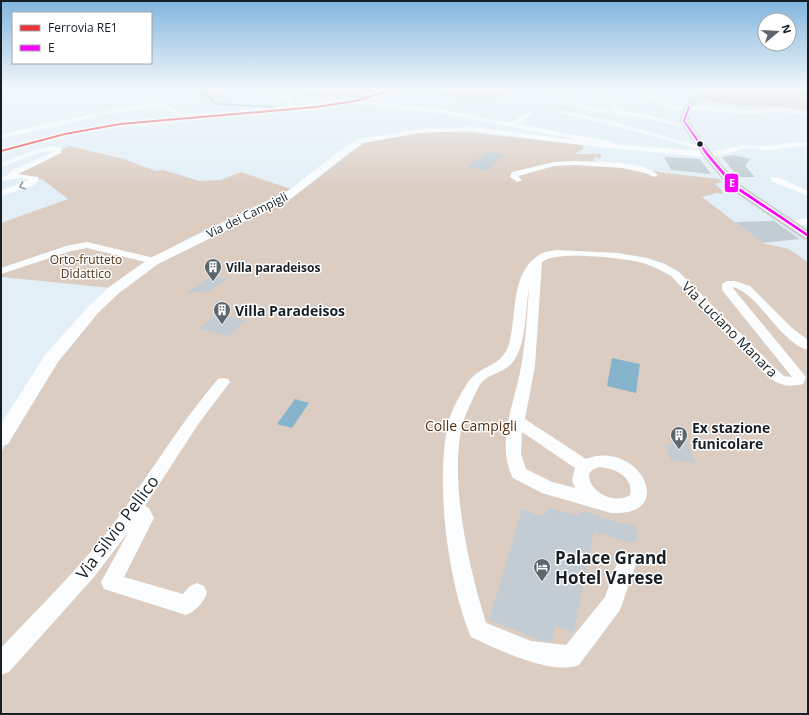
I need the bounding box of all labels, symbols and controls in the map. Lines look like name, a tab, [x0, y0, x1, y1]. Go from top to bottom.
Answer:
legend	[12, 12, 152, 64]
north arrow	[757, 12, 797, 52]
text: Ferrovia RE1	[48, 19, 118, 36]
text: N	[778, 22, 796, 35]
text: E	[48, 39, 55, 56]
unlabelled marker	[695, 139, 705, 149]
line badge: E	[724, 173, 739, 193]
text: E	[729, 175, 735, 190]
one-way arrow	[19, 182, 26, 190]
street label: Via dei Campigli	[204, 188, 290, 242]
park label: Orto-frutteto Didattico	[50, 251, 122, 282]
building icon: Villa paradeisos	[203, 257, 223, 282]
place label: Villa paradeisos	[226, 259, 320, 276]
street label: Via Luciano Manara	[678, 277, 782, 381]
building icon: Villa Paradeisos	[212, 300, 232, 325]
place label: Villa Paradeisos	[235, 301, 345, 320]
park label: Colle Campigli	[425, 416, 517, 435]
place label: Ex stazione funicolare	[692, 418, 770, 453]
building icon: Ex stazione funicolare	[669, 425, 689, 450]
street label: Via Silvio Pellico	[70, 470, 164, 584]
place label: Palace Grand Hotel Varese	[555, 546, 667, 589]
hotel icon: Palace Grand Hotel Varese	[532, 557, 552, 582]

